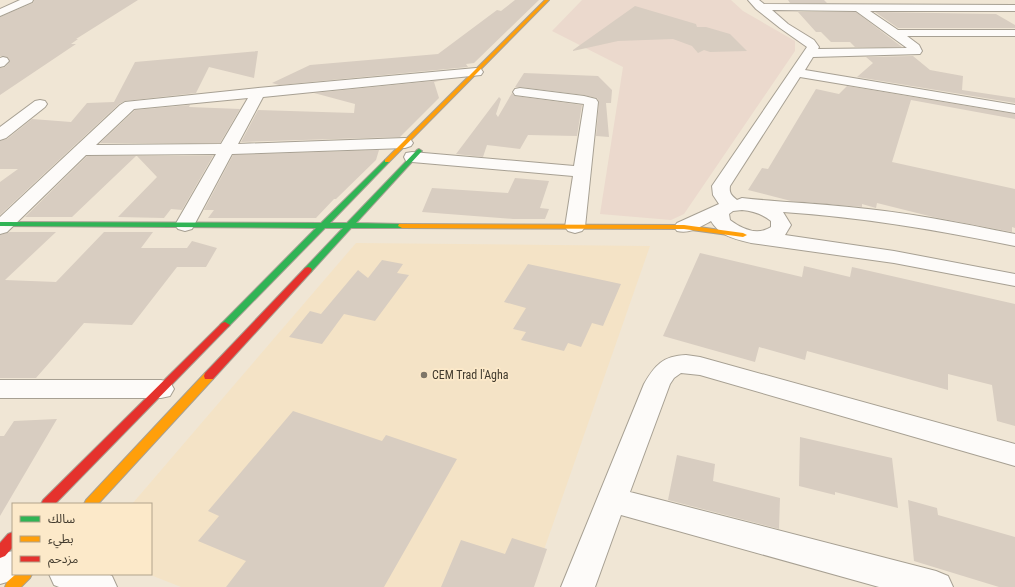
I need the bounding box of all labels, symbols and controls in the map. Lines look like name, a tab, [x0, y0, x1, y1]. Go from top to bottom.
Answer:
place label: CEM Trad l'Agha	[432, 368, 509, 382]
marker: CEM Trad l'Agha	[419, 370, 429, 380]
legend	[12, 503, 152, 575]
text: سالك	[48, 512, 75, 526]
text: بطيء	[48, 532, 74, 549]
text: مزدحم	[48, 552, 78, 568]

